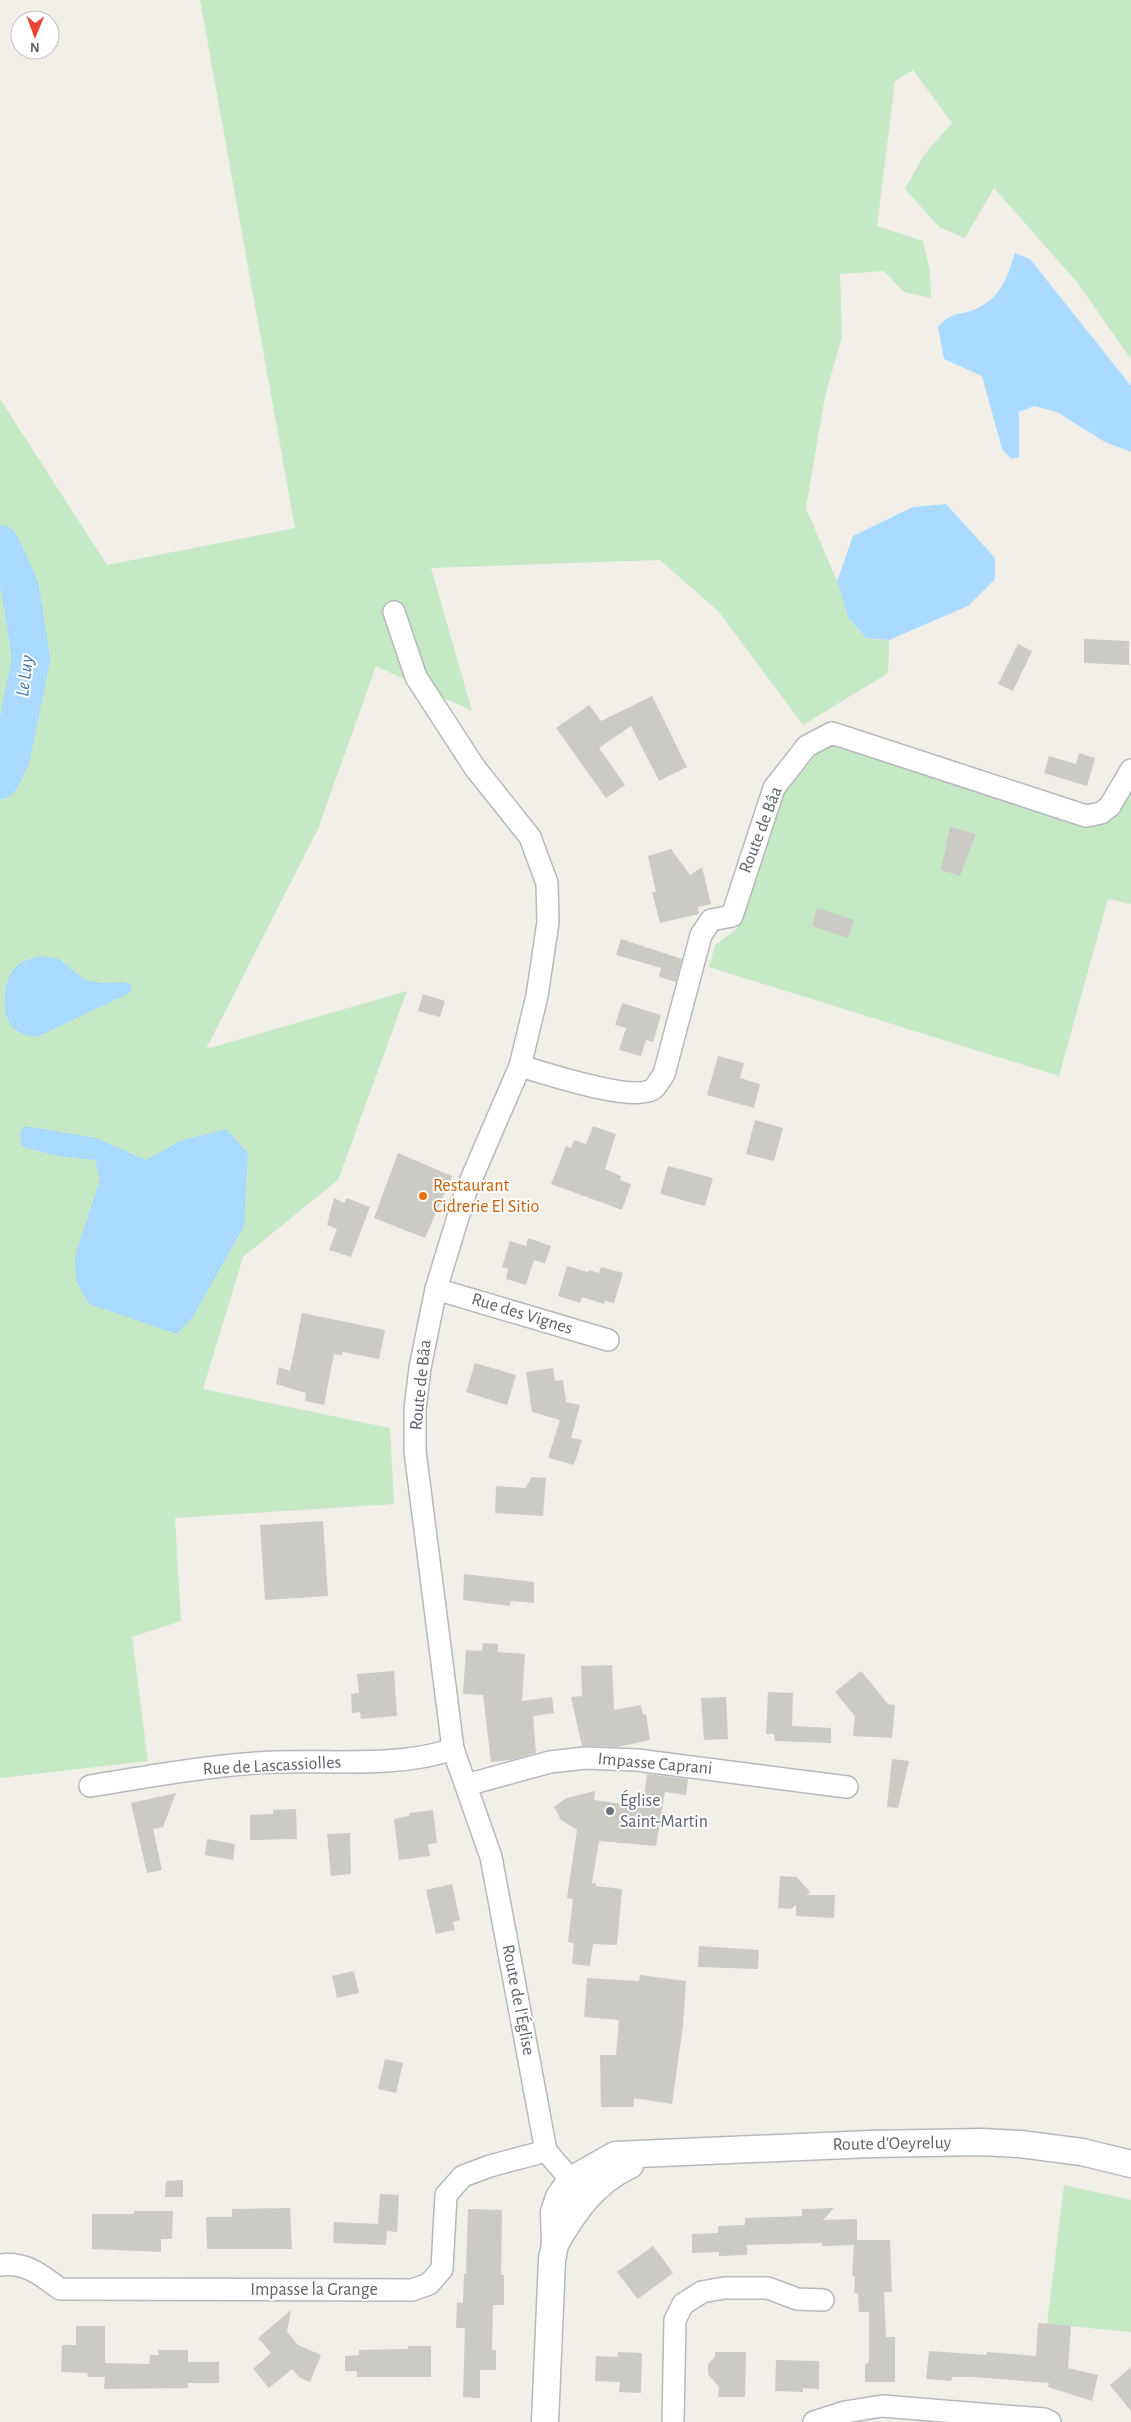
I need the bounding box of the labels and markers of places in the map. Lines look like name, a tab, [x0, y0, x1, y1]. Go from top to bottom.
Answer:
place label: Restaurant Cidrerie El Sitio	[433, 1177, 540, 1216]
marker: Restaurant Cidrerie El Sitio	[417, 1190, 429, 1202]
place label: Église Saint-Martin	[620, 1789, 708, 1831]
marker: Église Saint-Martin	[604, 1805, 616, 1817]

